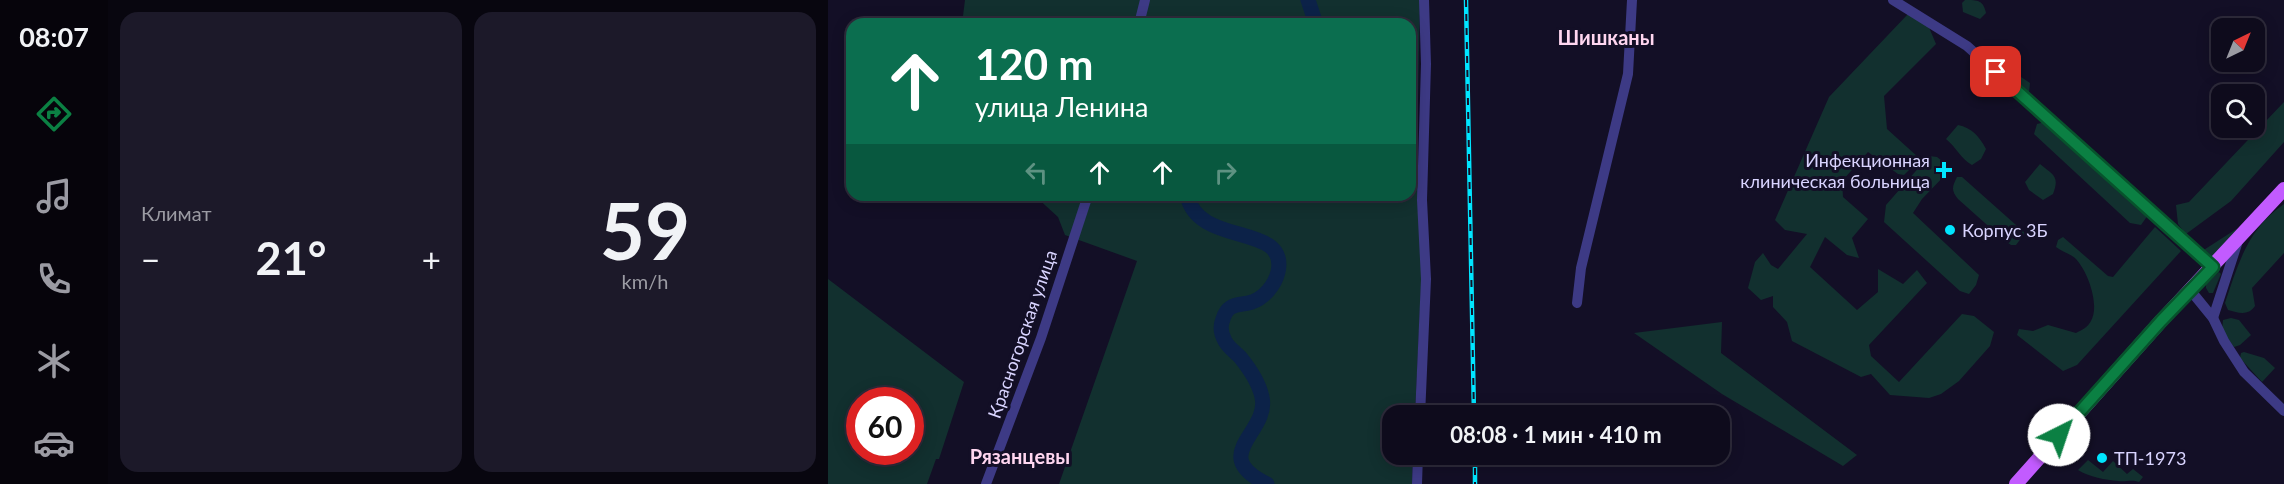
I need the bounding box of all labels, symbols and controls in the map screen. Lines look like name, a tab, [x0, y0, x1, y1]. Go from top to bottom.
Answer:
north arrow	[2211, 18, 2265, 72]
map controls	[2211, 18, 2265, 138]
text: 08:07	[19, 20, 89, 53]
district label: Шишканы	[1557, 25, 1655, 49]
text: 120 m	[975, 39, 1093, 89]
icon: ahead	[876, 42, 954, 120]
pin	[1970, 46, 2021, 97]
icon: arrive	[1979, 55, 2012, 88]
button: search	[2211, 84, 2265, 138]
text: улица Ленина	[975, 90, 1148, 123]
icon: directions	[33, 93, 75, 135]
place label: Инфекционная клиническая больница	[1740, 149, 1930, 192]
icon: left	[1020, 156, 1053, 189]
icon: ahead	[1083, 156, 1116, 189]
icon: ahead	[1146, 156, 1179, 189]
icon: right	[1209, 156, 1242, 189]
marker: Инфекционная клиническая больница	[1935, 161, 1953, 179]
icon: music	[33, 175, 75, 217]
text: 59	[600, 183, 690, 277]
text: Климат	[141, 201, 212, 225]
place label: Корпус 3Б	[1962, 219, 2048, 241]
marker: Корпус 3Б	[1943, 223, 1957, 237]
text: 21°	[256, 231, 326, 285]
text: −	[141, 239, 160, 279]
text: +	[422, 239, 441, 279]
street label: Красногорская улица	[983, 247, 1061, 421]
icon: phone	[33, 258, 75, 300]
text: km/h	[622, 269, 668, 293]
icon: climate	[33, 340, 75, 382]
speed limit sign: 60	[846, 387, 924, 465]
position arrow	[2027, 403, 2091, 467]
text: 08:08 · 1 мин · 410 m	[1450, 421, 1662, 448]
icon: car	[33, 422, 75, 464]
district label: Рязанцевы	[970, 444, 1070, 468]
place label: ТП-1973	[2114, 447, 2186, 469]
marker: ТП-1973	[2095, 451, 2109, 465]

